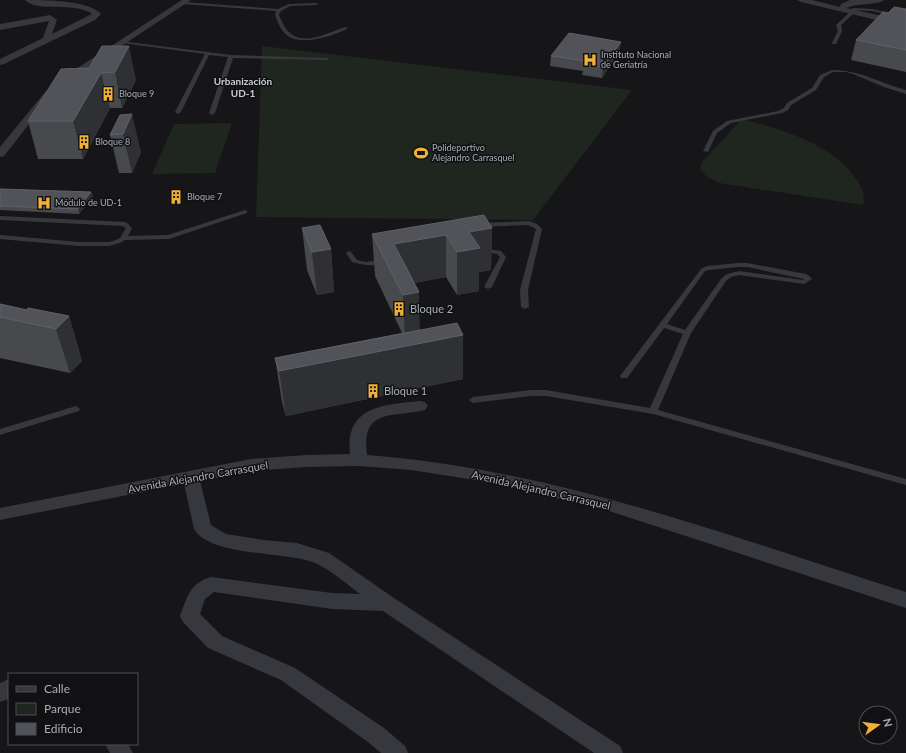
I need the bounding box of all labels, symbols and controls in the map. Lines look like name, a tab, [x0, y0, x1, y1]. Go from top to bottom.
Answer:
place label: Instituto Nacional de Geriatría	[601, 49, 671, 70]
hospital icon: Instituto Nacional de Geriatría	[582, 52, 598, 68]
district label: Urbanización UD-1	[214, 75, 273, 99]
building icon: Bloque 9	[100, 86, 116, 102]
place label: Bloque 9	[119, 88, 154, 99]
building icon: Bloque 8	[76, 134, 92, 150]
place label: Bloque 8	[95, 136, 130, 147]
place label: Polideportivo Alejandro Carrasquel	[432, 142, 514, 163]
sports icon: Polideportivo Alejandro Carrasquel	[413, 145, 429, 161]
building icon: Bloque 7	[168, 189, 184, 205]
place label: Bloque 7	[187, 191, 222, 202]
hospital icon: Módulo de UD-1	[36, 195, 52, 211]
place label: Módulo de UD-1	[55, 197, 122, 208]
building icon: Bloque 2	[391, 301, 407, 317]
place label: Bloque 2	[410, 302, 453, 315]
building icon: Bloque 1	[365, 383, 381, 399]
place label: Bloque 1	[384, 384, 427, 397]
street label: Avenida Alejandro Carrasquel	[127, 458, 269, 495]
street label: Avenida Alejandro Carrasquel	[471, 467, 612, 512]
legend	[8, 673, 138, 745]
text: Calle	[44, 681, 70, 696]
text: Parque	[44, 701, 81, 716]
north arrow	[858, 705, 898, 745]
text: N	[881, 717, 896, 728]
text: Edificio	[44, 721, 83, 736]

